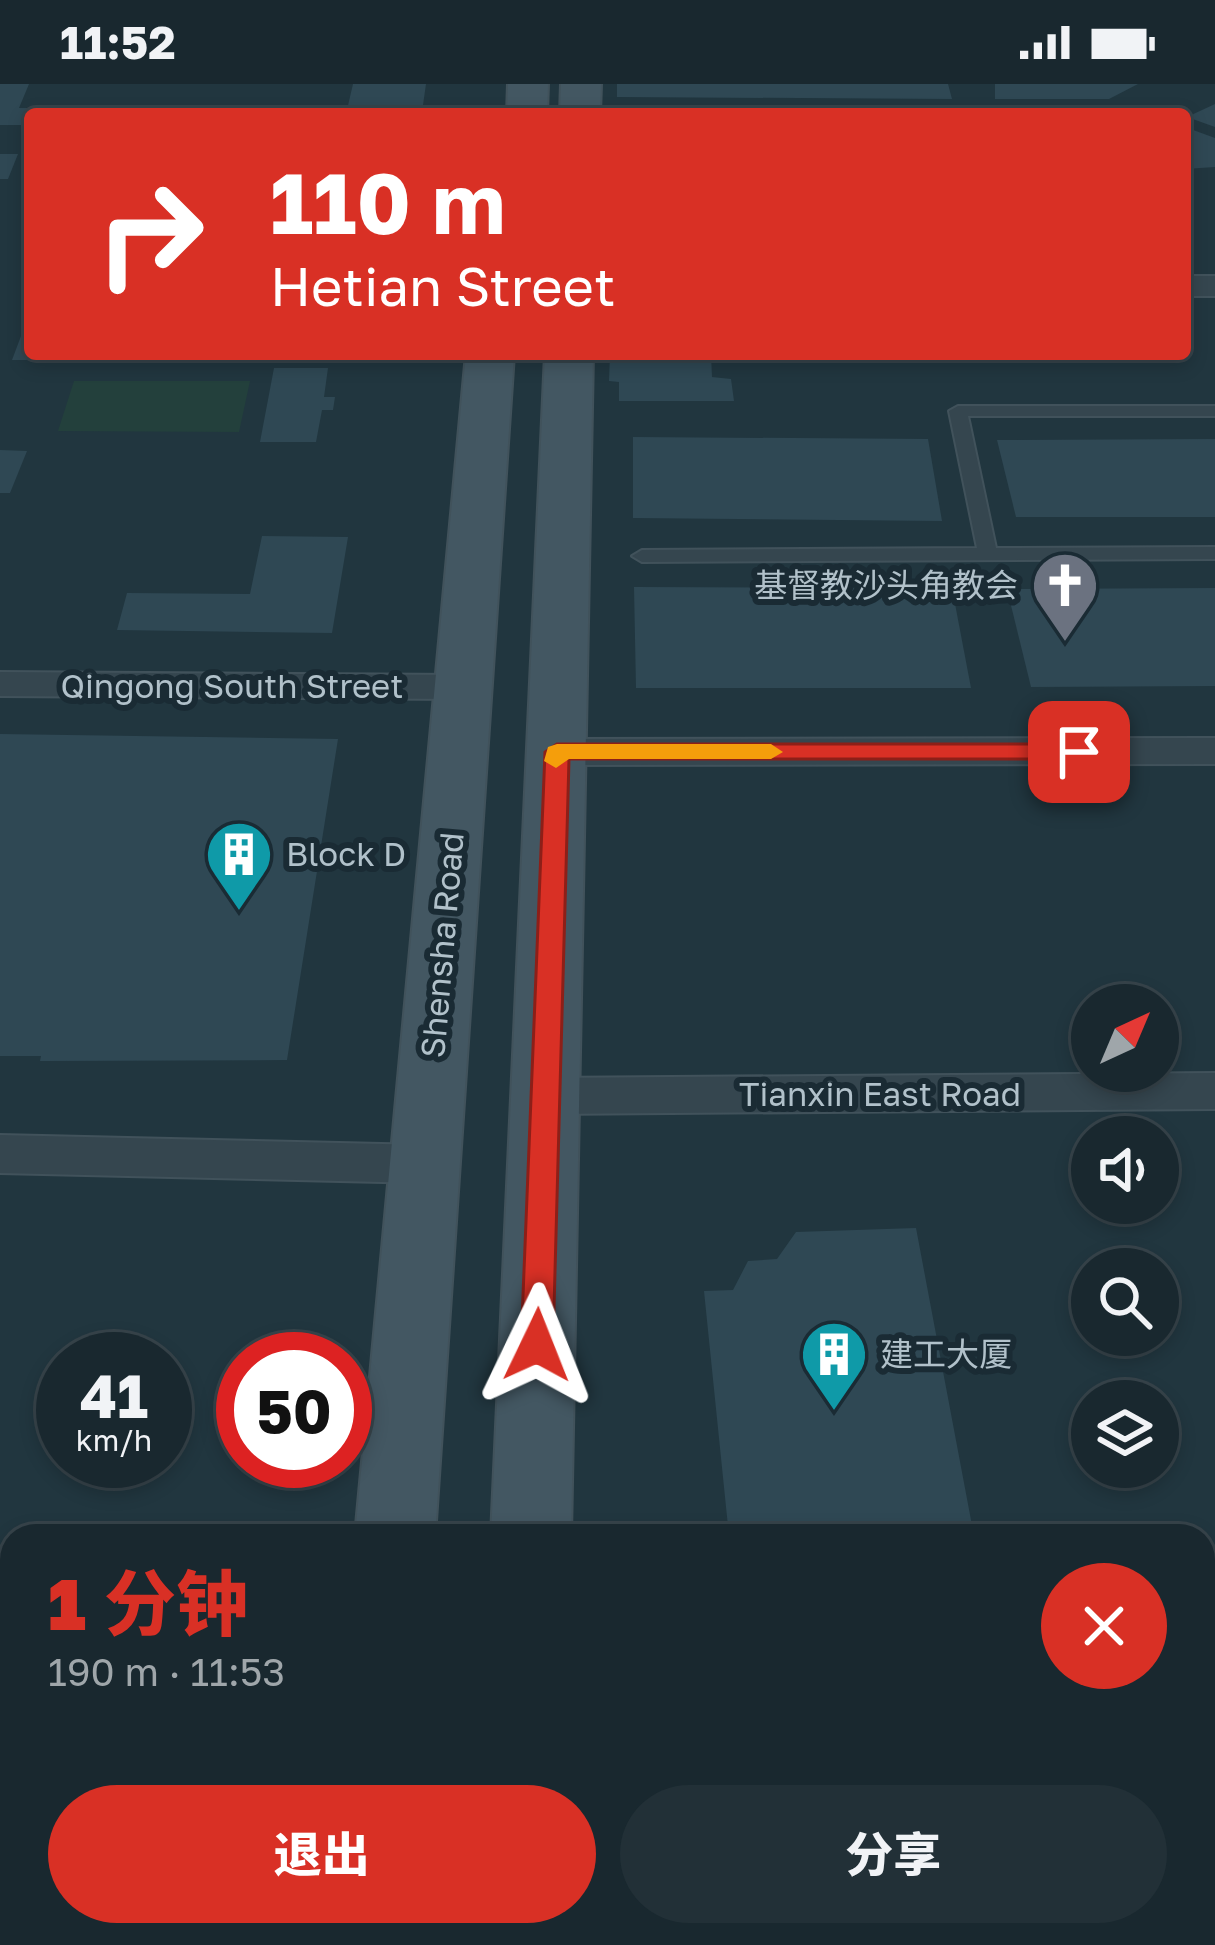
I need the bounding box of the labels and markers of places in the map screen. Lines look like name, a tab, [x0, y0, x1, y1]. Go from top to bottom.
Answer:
church icon: 基督教沙头角教会	[1030, 550, 1100, 644]
place label: 基督教沙头角教会	[754, 565, 1018, 604]
pin	[1028, 701, 1130, 803]
building icon: Block D	[204, 819, 274, 913]
place label: Block D	[286, 834, 406, 873]
building icon: 建工大厦	[799, 1319, 869, 1413]
place label: 建工大厦	[880, 1334, 1012, 1373]

